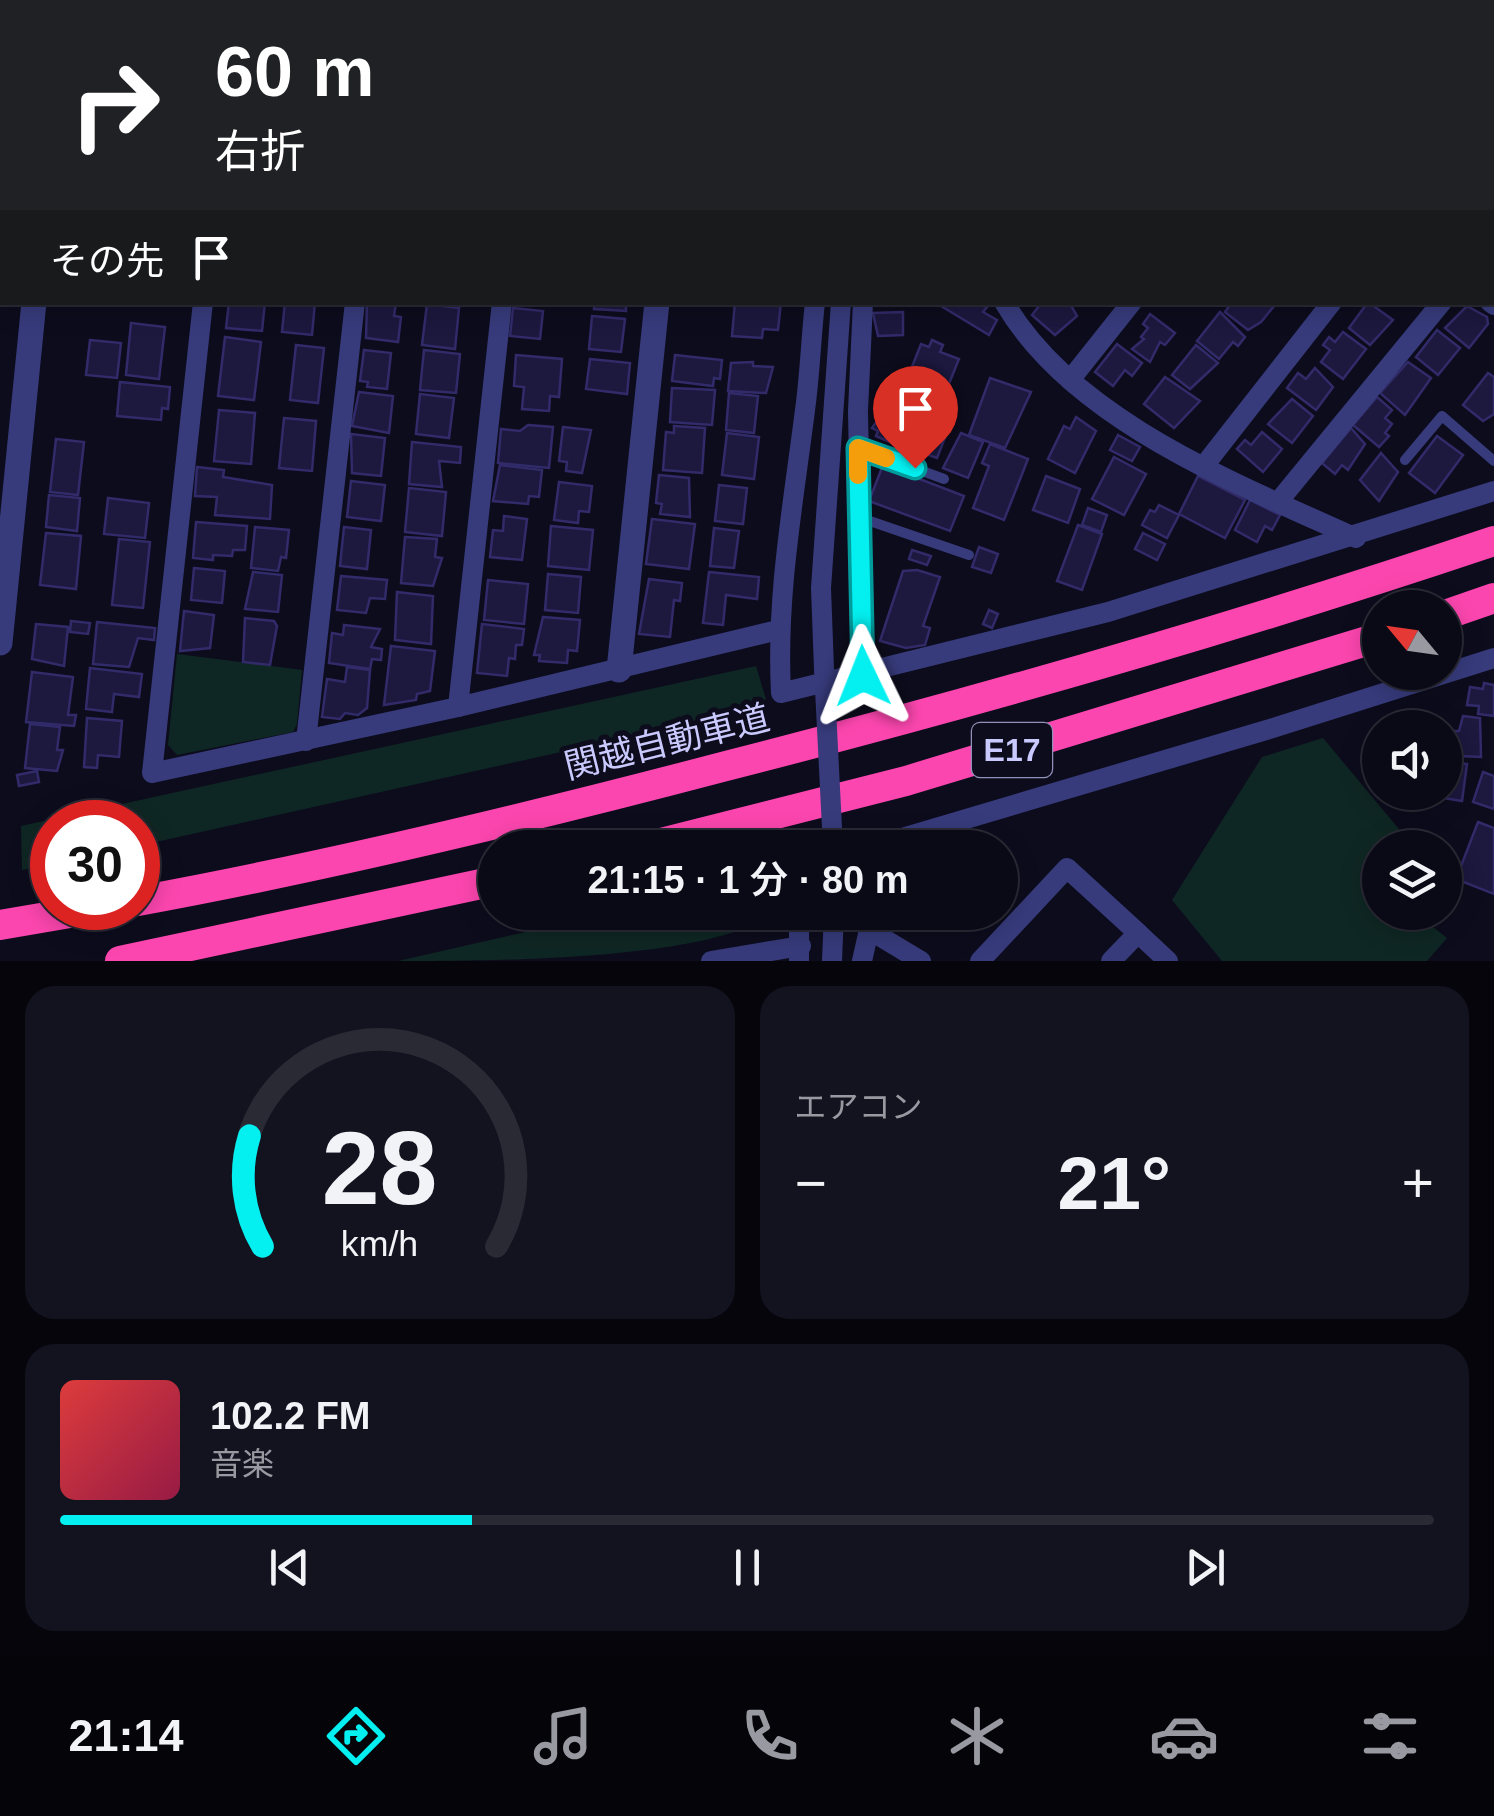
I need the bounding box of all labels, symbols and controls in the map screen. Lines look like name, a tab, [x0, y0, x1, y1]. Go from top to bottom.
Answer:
text: 60 m	[215, 33, 375, 111]
icon: right	[50, 40, 180, 170]
text: 右折	[215, 126, 305, 177]
icon: arrive	[184, 230, 239, 285]
text: その先	[50, 240, 164, 282]
pin	[873, 366, 958, 469]
icon: arrive	[888, 381, 943, 436]
north arrow	[1362, 590, 1462, 690]
map controls	[1362, 590, 1462, 930]
position arrow	[811, 624, 915, 728]
street label: 関越自動車道	[560, 697, 773, 786]
button: sound	[1362, 710, 1462, 810]
road number: E17	[972, 723, 1052, 777]
speed limit sign: 30	[30, 800, 160, 930]
button: layers	[1362, 830, 1462, 930]
text: 21:15 · 1 分 · 80 m	[587, 859, 909, 901]
text: エアコン	[795, 1089, 923, 1125]
text: 28	[322, 1110, 438, 1226]
text: 21°	[1058, 1141, 1171, 1225]
text: −	[795, 1152, 827, 1214]
text: +	[1402, 1152, 1434, 1214]
text: km/h	[341, 1224, 418, 1264]
text: 102.2 FM	[210, 1395, 371, 1437]
text: 音楽	[210, 1446, 274, 1482]
icon: previous	[262, 1540, 317, 1595]
icon: pause	[720, 1540, 775, 1595]
icon: next	[1178, 1540, 1233, 1595]
icon: directions	[321, 1701, 391, 1771]
icon: music	[528, 1701, 598, 1771]
icon: phone	[735, 1701, 805, 1771]
icon: climate	[942, 1701, 1012, 1771]
icon: car	[1149, 1701, 1219, 1771]
icon: filters	[1355, 1701, 1425, 1771]
text: 21:14	[68, 1710, 184, 1761]

